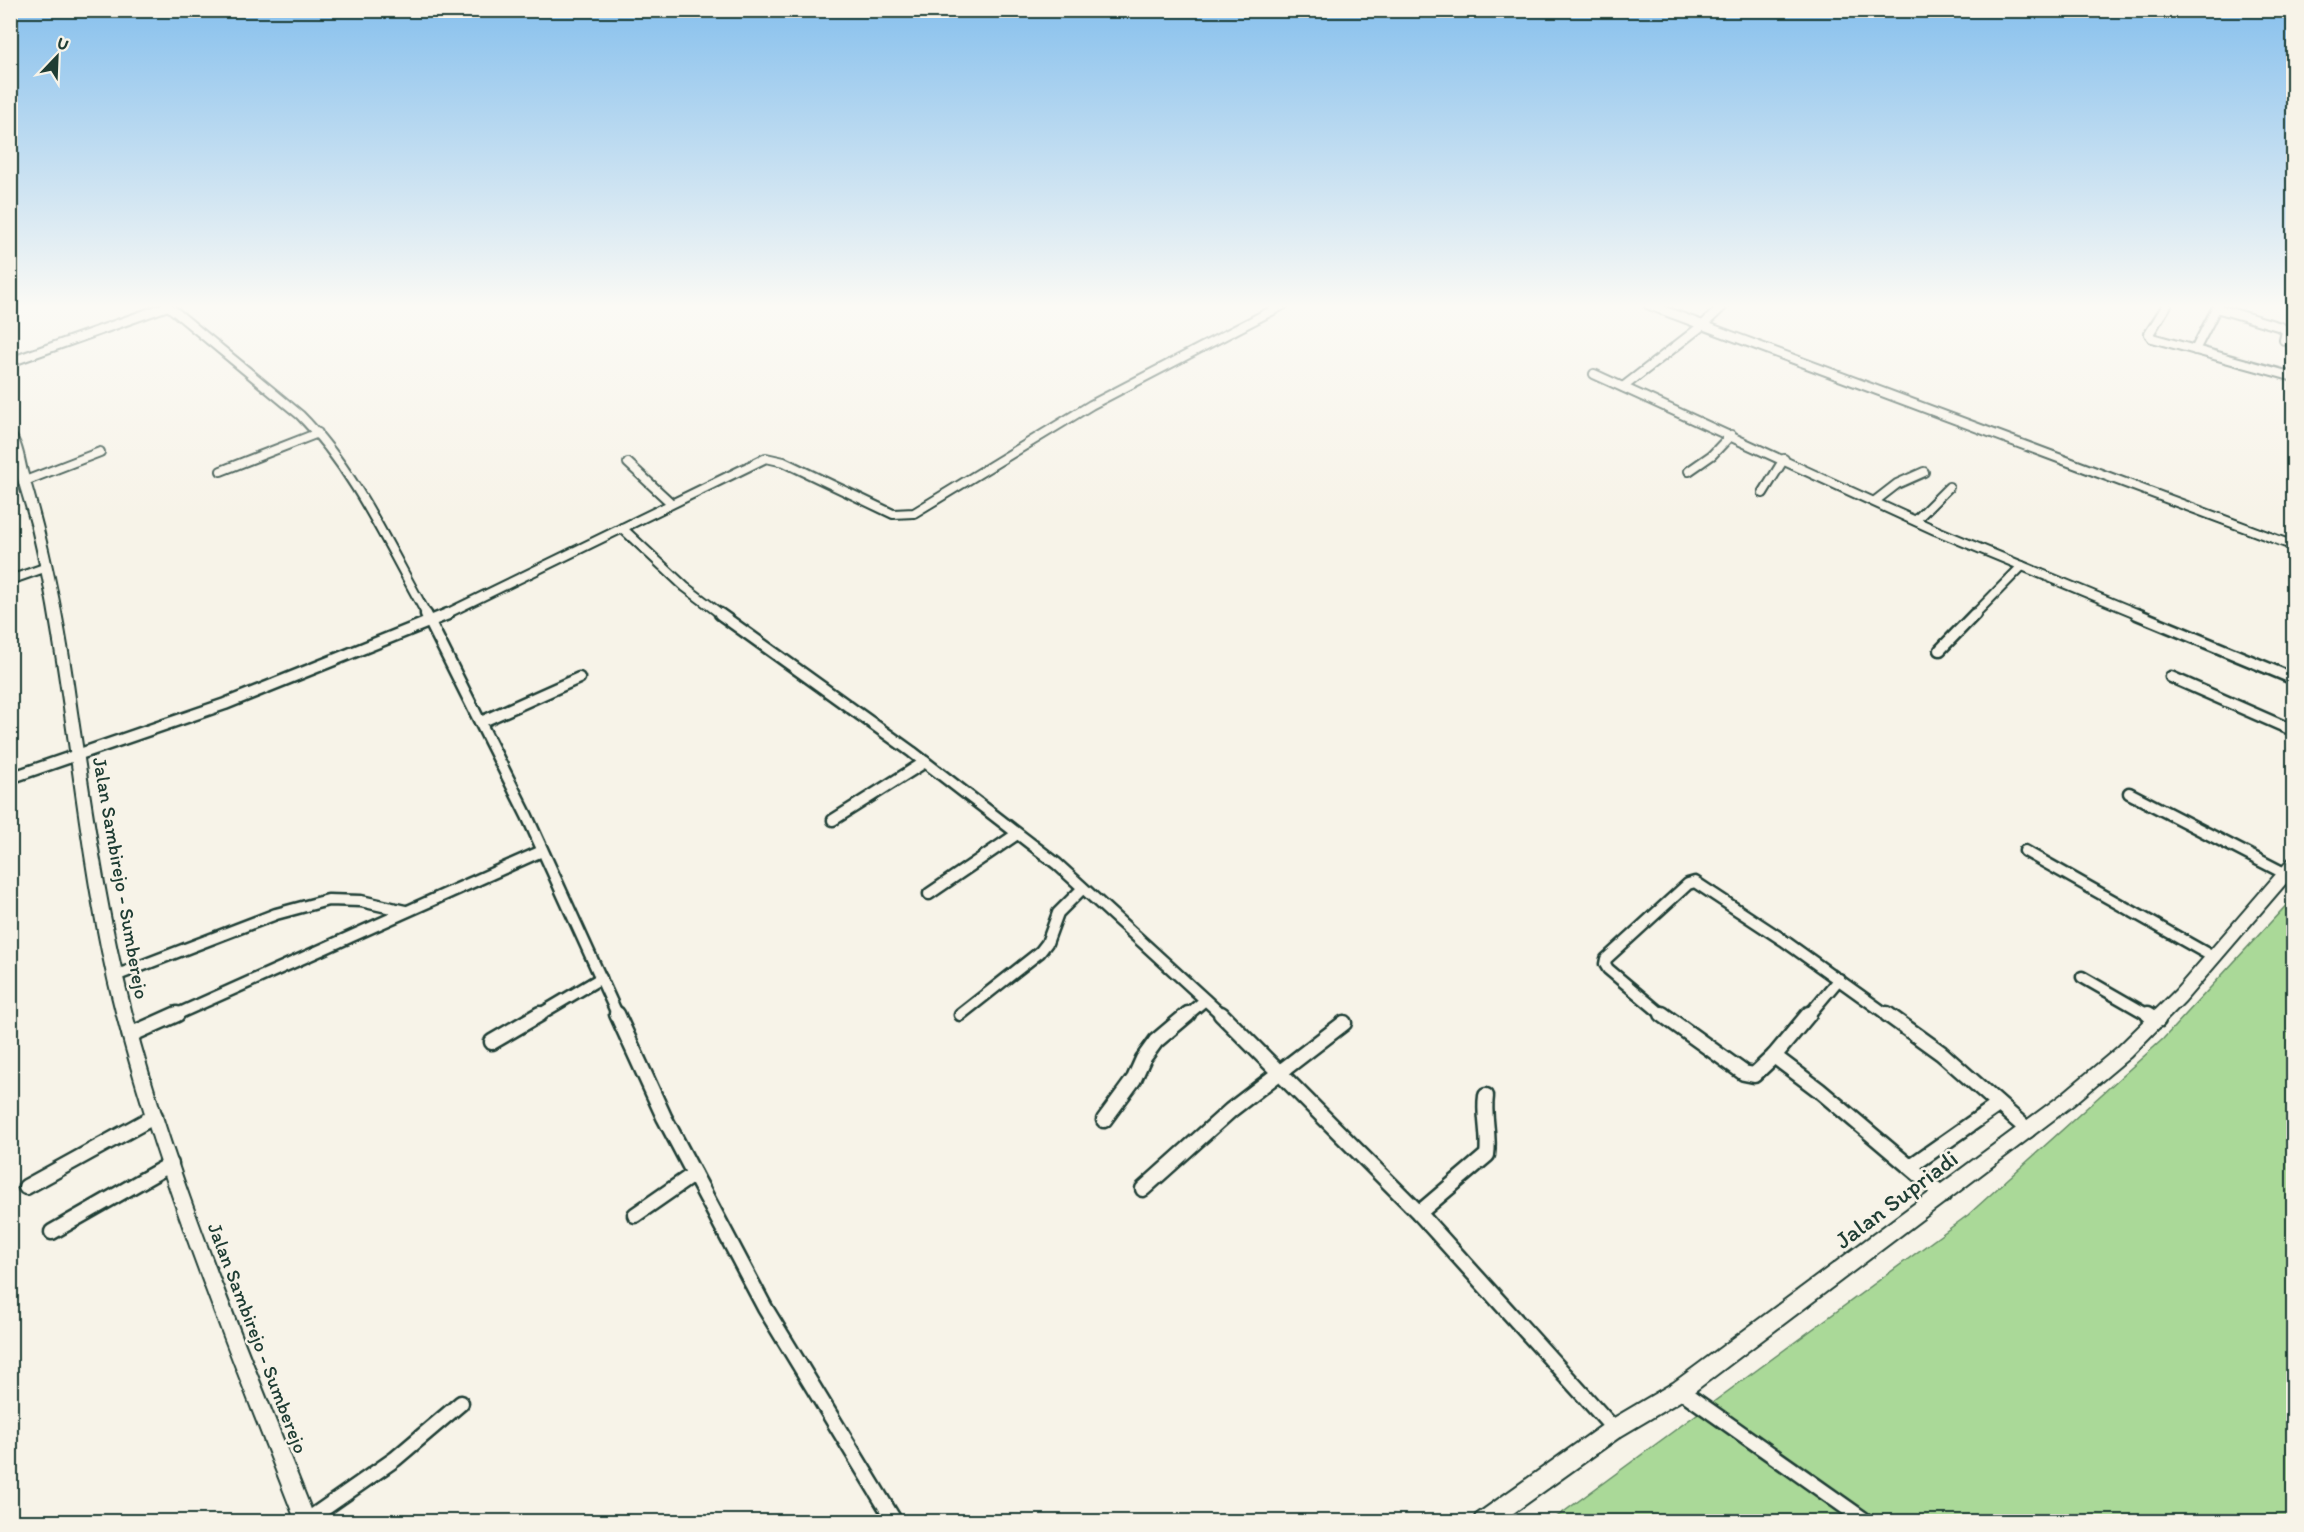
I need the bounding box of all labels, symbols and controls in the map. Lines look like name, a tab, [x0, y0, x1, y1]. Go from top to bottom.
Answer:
north arrow	[27, 27, 87, 87]
text: U	[54, 33, 71, 54]
street label: Jalan Sambirejo - Sumberejo	[88, 755, 154, 1001]
street label: Jalan Supriadi	[1829, 1143, 1963, 1255]
street label: Jalan Sambirejo - Sumberejo	[203, 1219, 313, 1457]

